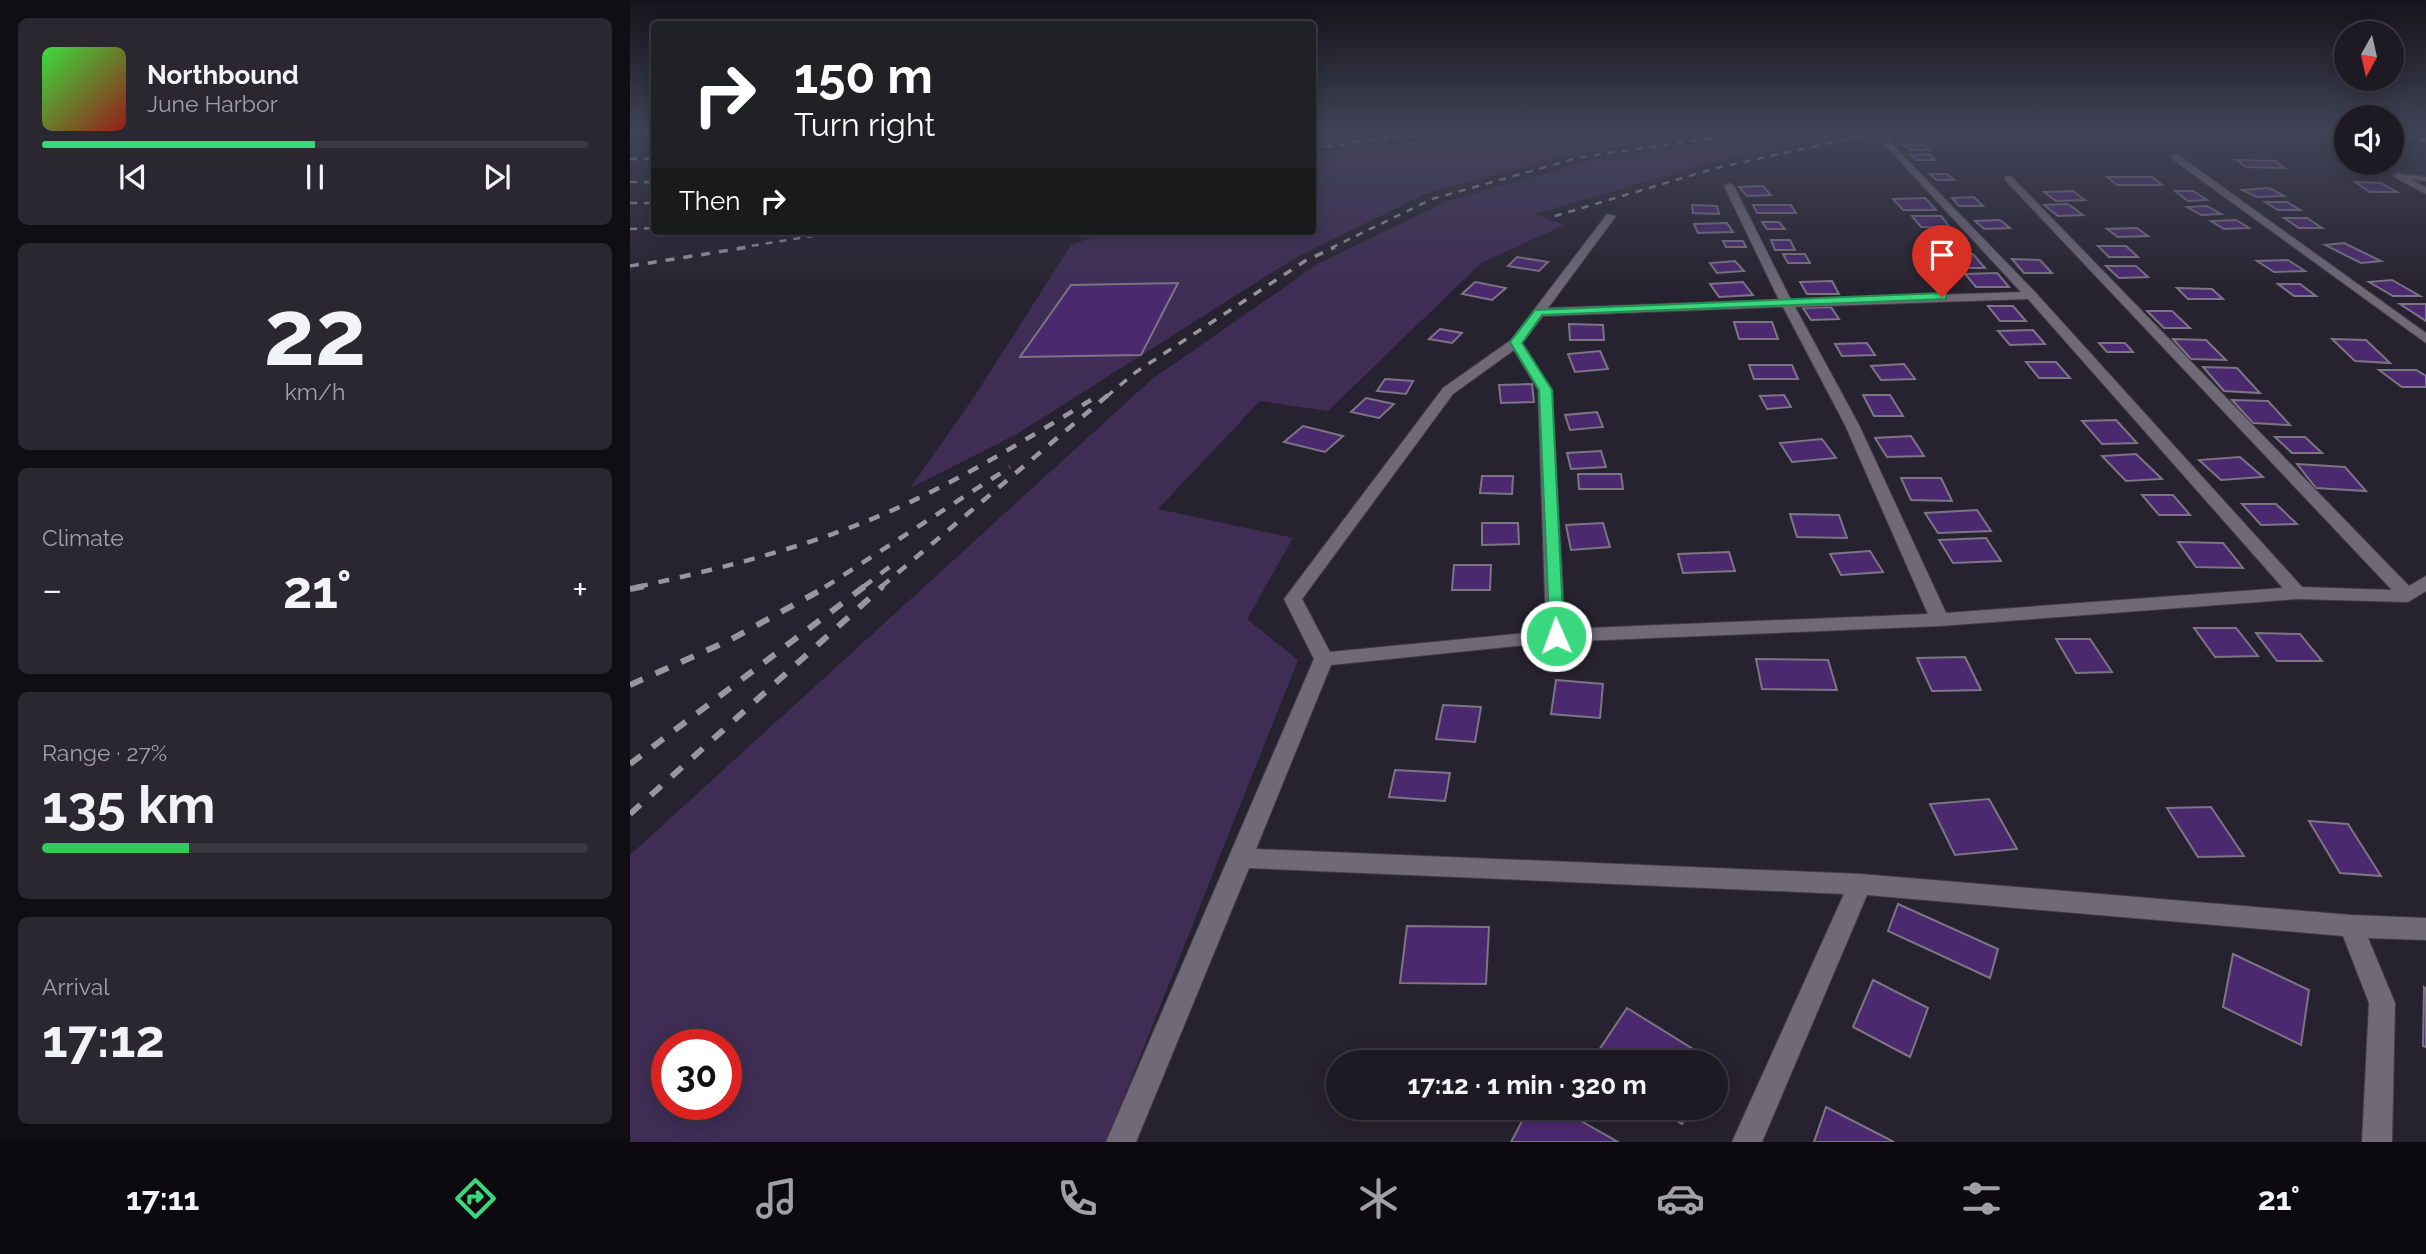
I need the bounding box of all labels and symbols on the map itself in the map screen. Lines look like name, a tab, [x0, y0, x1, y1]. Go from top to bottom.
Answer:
north arrow	[2334, 21, 2404, 91]
pin	[1912, 225, 1972, 297]
position arrow	[1519, 599, 1593, 673]
speed limit sign: 30	[651, 1029, 742, 1120]

